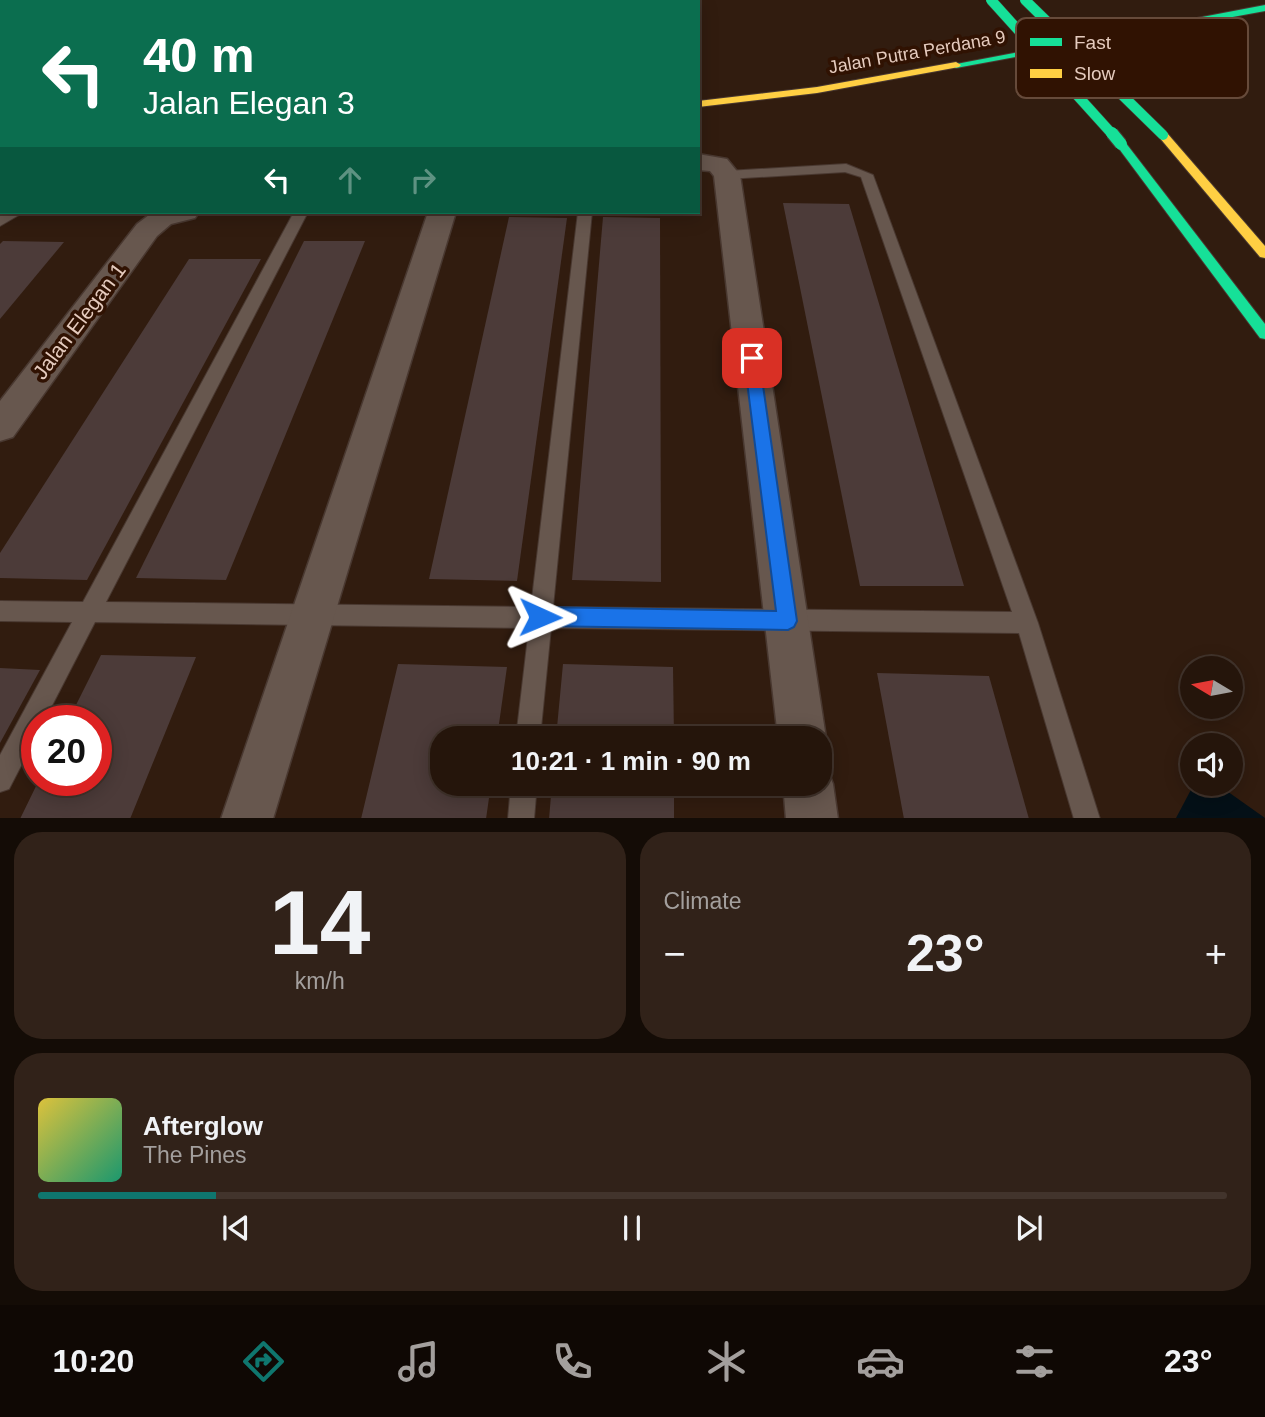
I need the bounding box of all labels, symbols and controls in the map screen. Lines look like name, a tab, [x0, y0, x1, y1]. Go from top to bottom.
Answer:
legend	[1016, 18, 1248, 98]
street label: Jalan Putra Perdana 9	[827, 27, 1007, 77]
icon: left	[28, 28, 119, 119]
text: 40 m	[143, 28, 255, 82]
text: Fast	[1074, 32, 1112, 53]
text: Slow	[1074, 63, 1115, 84]
text: Jalan Elegan 3	[143, 85, 355, 121]
icon: left	[258, 161, 296, 199]
icon: ahead	[331, 161, 369, 199]
icon: right	[404, 161, 442, 199]
street label: Jalan Elegan 1	[28, 259, 130, 383]
pin	[722, 328, 782, 388]
icon: arrive	[733, 339, 771, 377]
position arrow	[503, 580, 577, 654]
north arrow	[1180, 656, 1242, 719]
map controls	[1180, 656, 1243, 796]
speed limit sign: 20	[21, 705, 112, 796]
button: sound	[1180, 733, 1243, 796]
text: 10:21 · 1 min · 90 m	[511, 746, 751, 776]
text: 14	[269, 872, 370, 973]
text: Climate	[664, 888, 741, 914]
text: 23°	[906, 924, 985, 982]
text: −	[664, 933, 686, 975]
text: +	[1205, 933, 1227, 975]
text: km/h	[295, 968, 345, 994]
text: Afterglow	[143, 1111, 263, 1141]
text: The Pines	[143, 1142, 247, 1168]
icon: previous	[217, 1209, 255, 1247]
icon: pause	[613, 1209, 651, 1247]
icon: next	[1010, 1209, 1048, 1247]
icon: directions	[239, 1337, 288, 1386]
icon: music	[394, 1337, 443, 1386]
icon: phone	[548, 1337, 597, 1386]
icon: climate	[702, 1337, 751, 1386]
icon: car	[856, 1337, 905, 1386]
icon: filters	[1010, 1337, 1059, 1386]
text: 10:20	[53, 1343, 134, 1379]
text: 23°	[1164, 1343, 1212, 1379]

